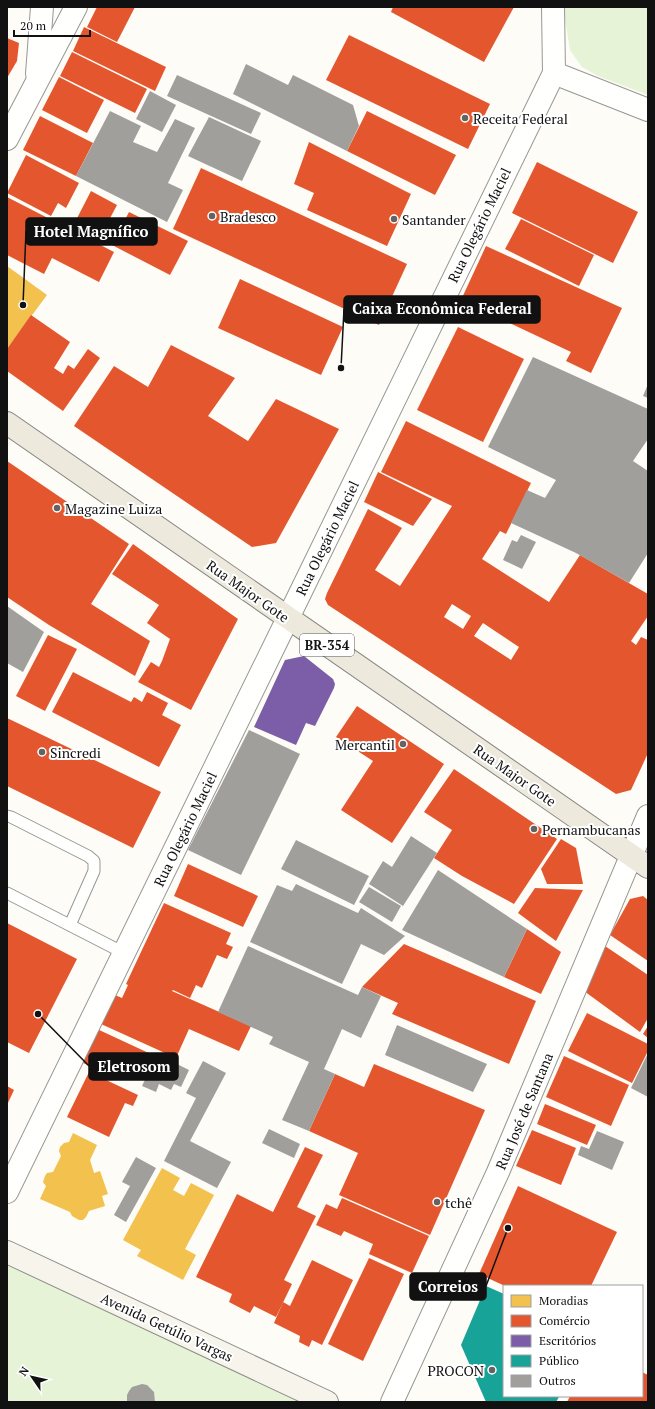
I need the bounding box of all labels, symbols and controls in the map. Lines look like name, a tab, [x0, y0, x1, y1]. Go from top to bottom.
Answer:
scale bar	[14, 12, 90, 38]
text: 20 m	[20, 18, 47, 33]
place label: Receita Federal	[473, 109, 568, 128]
marker: Receita Federal	[460, 113, 470, 123]
street label: Rua Olegário Maciel	[443, 164, 515, 286]
place label: Bradesco	[220, 207, 276, 226]
place label: Santander	[402, 210, 466, 229]
marker: Bradesco	[207, 211, 217, 221]
marker: Santander	[389, 214, 399, 224]
callout: Hotel Magnífico	[26, 218, 157, 245]
text: Hotel Magnífico	[34, 221, 148, 241]
callout: Caixa Econômica Federal	[344, 296, 540, 323]
text: Caixa Econômica Federal	[352, 298, 532, 318]
street label: Rua Olegário Maciel	[291, 477, 363, 599]
place label: Magazine Luiza	[65, 499, 162, 518]
marker: Magazine Luiza	[52, 503, 62, 513]
street label: Rua Major Gote	[203, 555, 293, 627]
road number: BR-354	[300, 634, 354, 656]
place label: Mercantil	[335, 735, 395, 754]
marker: Mercantil	[398, 739, 408, 749]
street label: Rua Major Gote	[470, 739, 560, 811]
place label: Sincredi	[50, 743, 101, 762]
marker: Sincredi	[37, 747, 47, 757]
street label: Rua Olegário Maciel	[149, 768, 221, 890]
place label: Pernambucanas	[542, 820, 641, 839]
marker: Pernambucanas	[529, 824, 539, 834]
street label: Rua José de Santana	[491, 1050, 557, 1172]
callout: Eletrosom	[89, 1053, 178, 1080]
text: Eletrosom	[97, 1056, 171, 1076]
place label: tchê	[445, 1193, 472, 1212]
marker: tchê	[432, 1197, 442, 1207]
callout: Correios	[410, 1273, 486, 1300]
text: Correios	[418, 1276, 478, 1296]
legend	[503, 1285, 643, 1397]
street label: Avenida Getúlio Vargas	[98, 1288, 236, 1366]
text: Moradias	[539, 1293, 588, 1308]
text: Comércio	[539, 1313, 590, 1328]
text: Escritórios	[539, 1333, 596, 1348]
text: Público	[539, 1353, 579, 1368]
north arrow	[12, 1357, 52, 1397]
place label: PROCON	[428, 1361, 484, 1380]
text: N	[16, 1363, 32, 1379]
marker: PROCON	[487, 1365, 497, 1375]
text: Outros	[539, 1373, 576, 1388]

